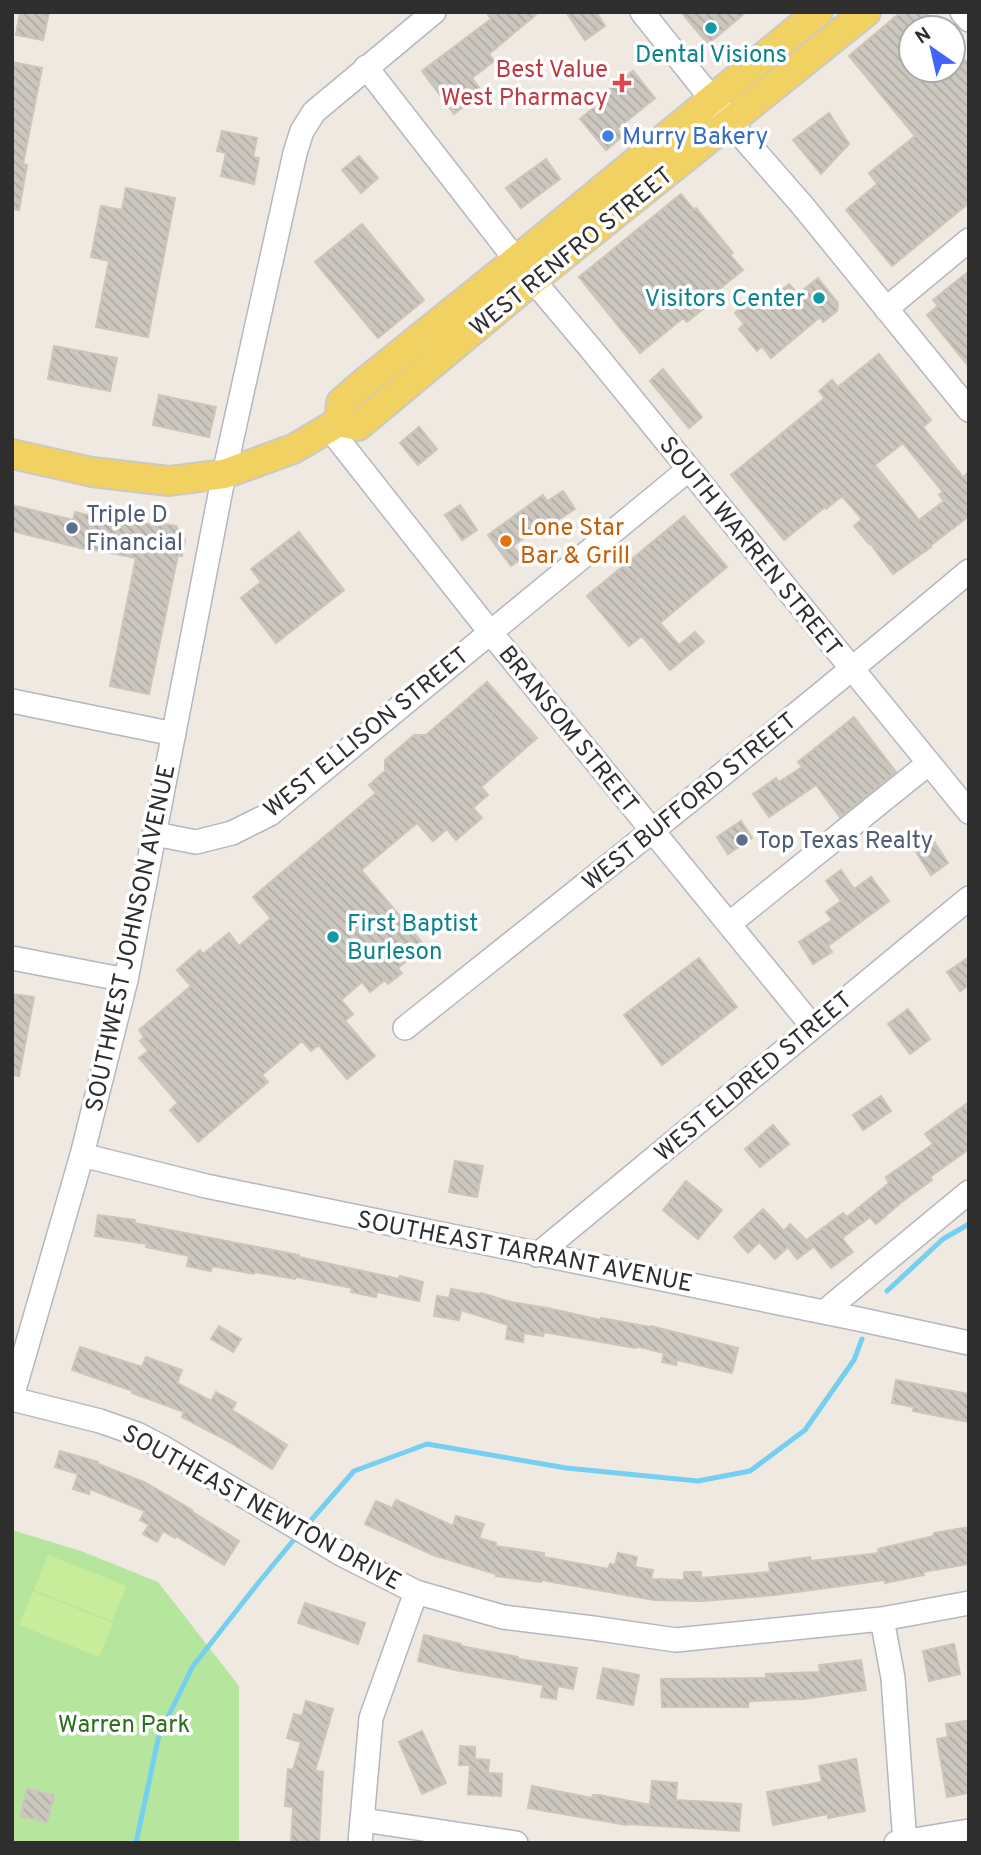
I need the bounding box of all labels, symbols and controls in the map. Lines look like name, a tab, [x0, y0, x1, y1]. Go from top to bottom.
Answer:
north arrow	[897, 14, 967, 84]
marker: Dental Visions	[703, 20, 719, 36]
text: N	[911, 23, 936, 50]
place label: Dental Visions	[635, 41, 787, 71]
place label: Best Value West Pharmacy	[441, 56, 608, 114]
marker: Best Value West Pharmacy	[614, 75, 630, 91]
place label: Murry Bakery	[622, 123, 768, 153]
marker: Murry Bakery	[600, 128, 616, 144]
street label: WEST RENFRO STREET	[465, 161, 680, 344]
place label: Visitors Center	[645, 285, 805, 315]
marker: Visitors Center	[811, 290, 827, 306]
street label: SOUTH WARREN STREET	[651, 431, 847, 663]
place label: Triple D Financial	[86, 501, 183, 559]
place label: Lone Star Bar & Grill	[520, 514, 630, 572]
marker: Triple D Financial	[64, 520, 80, 536]
marker: Lone Star Bar & Grill	[498, 533, 514, 549]
street label: BRANSOM STREET	[491, 640, 644, 820]
street label: WEST ELLISON STREET	[259, 642, 476, 826]
street label: WEST BUFFORD STREET	[577, 707, 804, 898]
street label: SOUTHWEST JOHNSON AVENUE	[80, 762, 183, 1115]
place label: Top Texas Realty	[756, 827, 933, 857]
marker: Top Texas Realty	[734, 832, 750, 848]
place label: First Baptist Burleson	[347, 910, 478, 968]
marker: First Baptist Burleson	[325, 929, 341, 945]
street label: WEST ELDRED STREET	[649, 986, 859, 1169]
street label: SOUTHEAST TARRANT AVENUE	[354, 1206, 695, 1300]
street label: SOUTHEAST NEWTON DRIVE	[116, 1419, 406, 1598]
park label: Warren Park	[58, 1711, 190, 1741]

